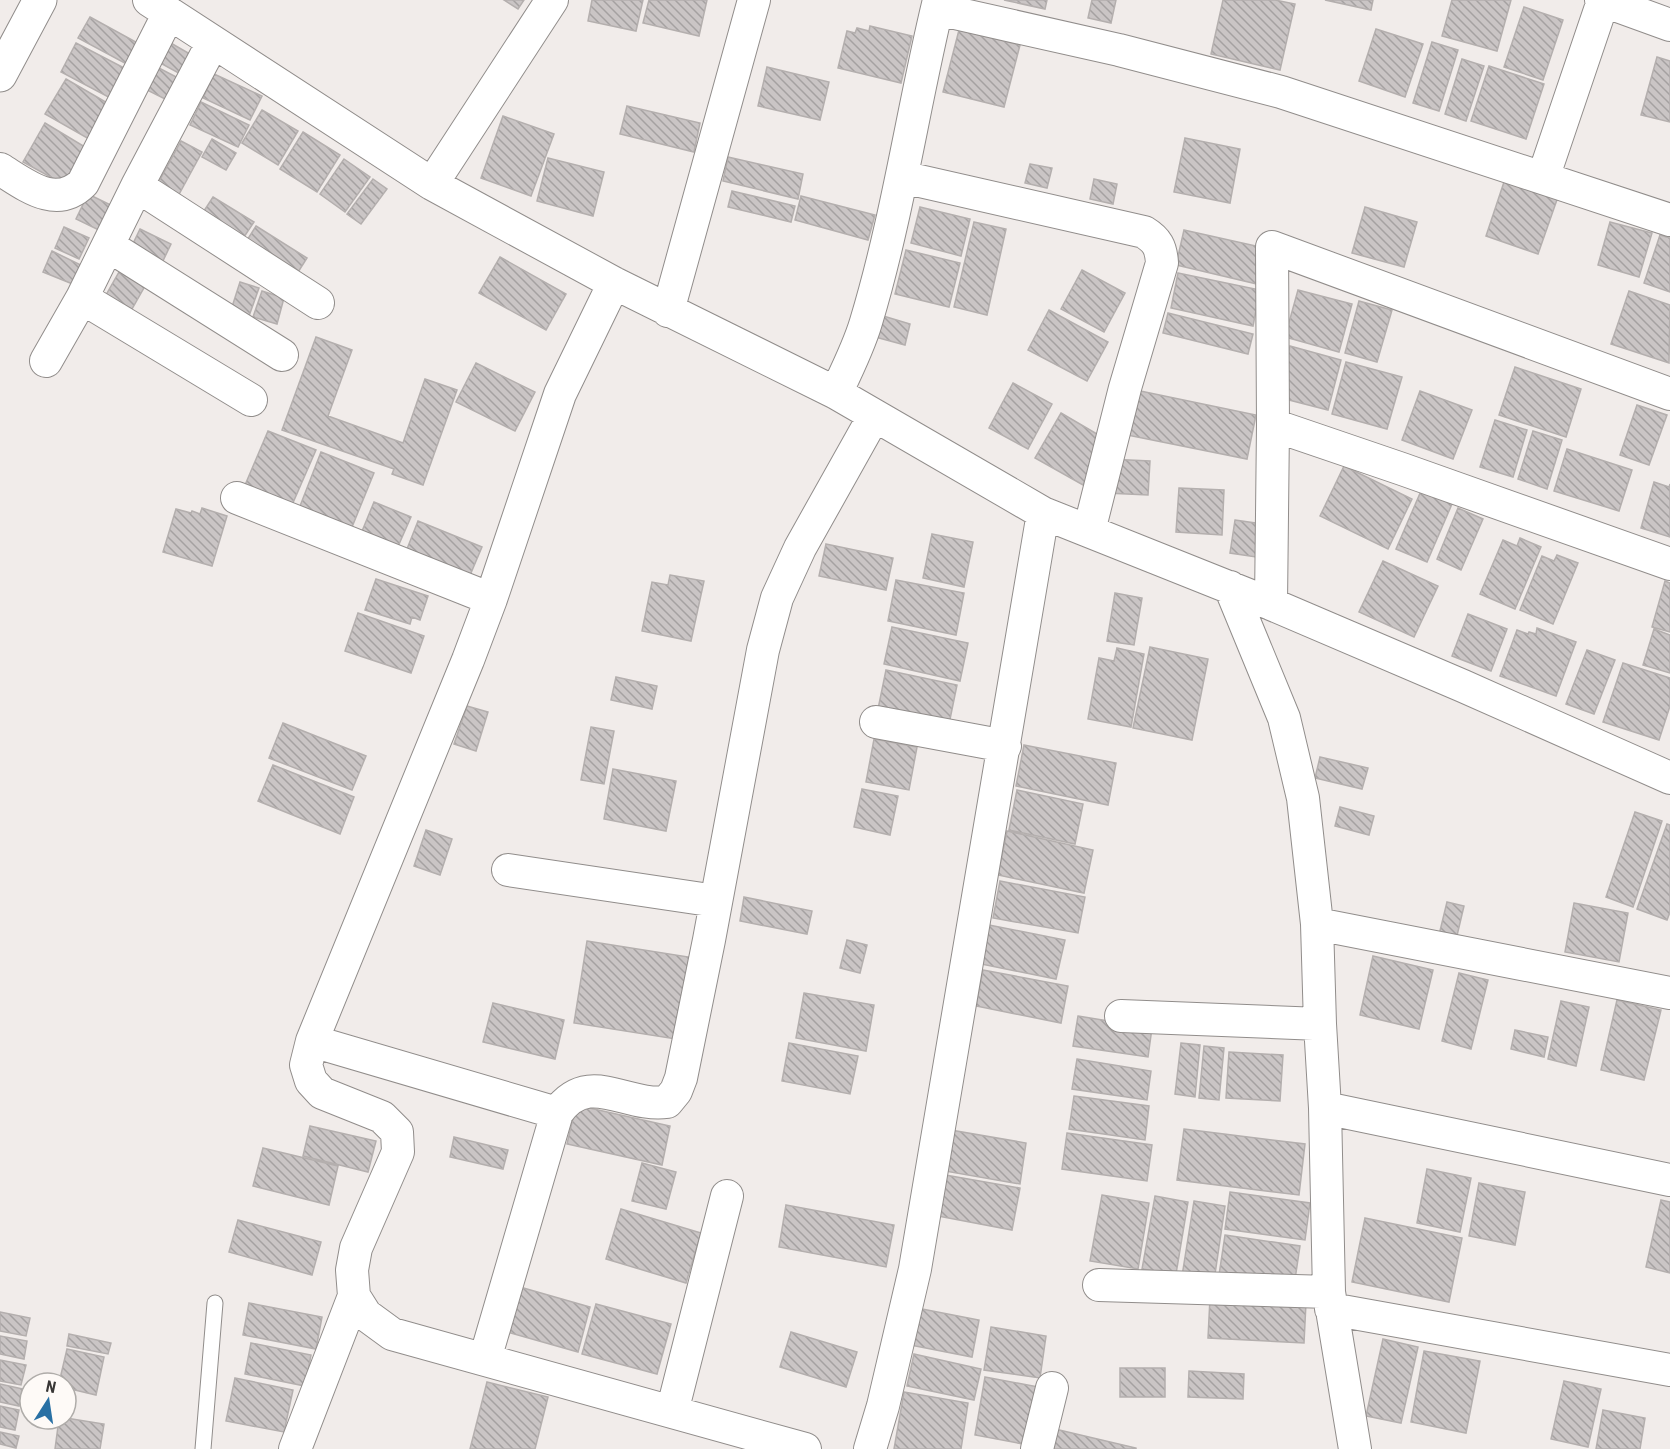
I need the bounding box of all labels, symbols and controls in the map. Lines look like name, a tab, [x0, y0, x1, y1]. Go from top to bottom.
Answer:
north arrow	[18, 1371, 78, 1431]
text: N	[44, 1377, 58, 1397]

